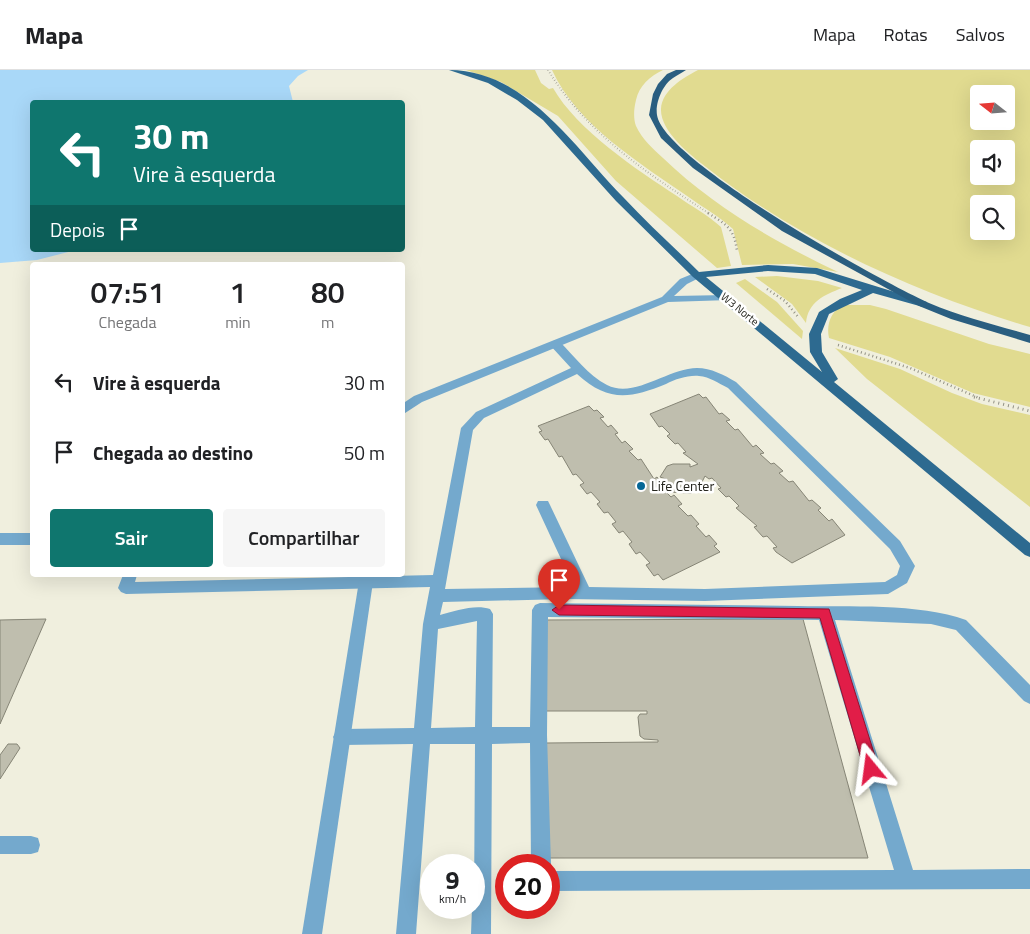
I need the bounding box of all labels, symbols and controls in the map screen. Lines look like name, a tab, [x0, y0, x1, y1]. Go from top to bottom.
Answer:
text: Mapa	[25, 17, 83, 53]
text: Mapa	[813, 21, 856, 48]
text: Rotas	[884, 21, 928, 48]
text: Salvos	[956, 21, 1005, 48]
north arrow	[970, 85, 1015, 130]
map controls	[970, 85, 1015, 240]
text: 30 m	[133, 109, 209, 163]
icon: left	[50, 120, 115, 185]
button: sound	[970, 140, 1015, 185]
text: Vire à esquerda	[133, 157, 276, 191]
button: search	[970, 195, 1015, 240]
text: Depois	[50, 215, 105, 244]
icon: arrive	[115, 215, 143, 243]
text: 07:51	[90, 269, 165, 315]
text: 1	[229, 269, 246, 315]
text: 80	[311, 269, 345, 315]
street label: W3 Norte	[718, 289, 763, 330]
text: Chegada	[99, 310, 157, 334]
text: min	[225, 310, 251, 334]
text: m	[321, 310, 334, 334]
icon: left	[50, 368, 78, 396]
text: Vire à esquerda	[93, 368, 221, 397]
text: 30 m	[344, 368, 385, 397]
icon: arrive	[50, 438, 78, 466]
text: Chegada ao destino	[93, 438, 253, 467]
text: 50 m	[344, 438, 385, 467]
place label: Life Center	[651, 475, 714, 496]
marker: Life Center	[635, 480, 647, 492]
button: Sair	[50, 509, 213, 567]
button: Compartilhar	[223, 509, 385, 567]
pin	[538, 559, 580, 610]
icon: arrive	[545, 566, 573, 594]
position arrow	[844, 742, 896, 794]
speed limit sign: 20	[495, 854, 560, 919]
text: 9	[445, 861, 460, 899]
text: km/h	[439, 889, 466, 908]

